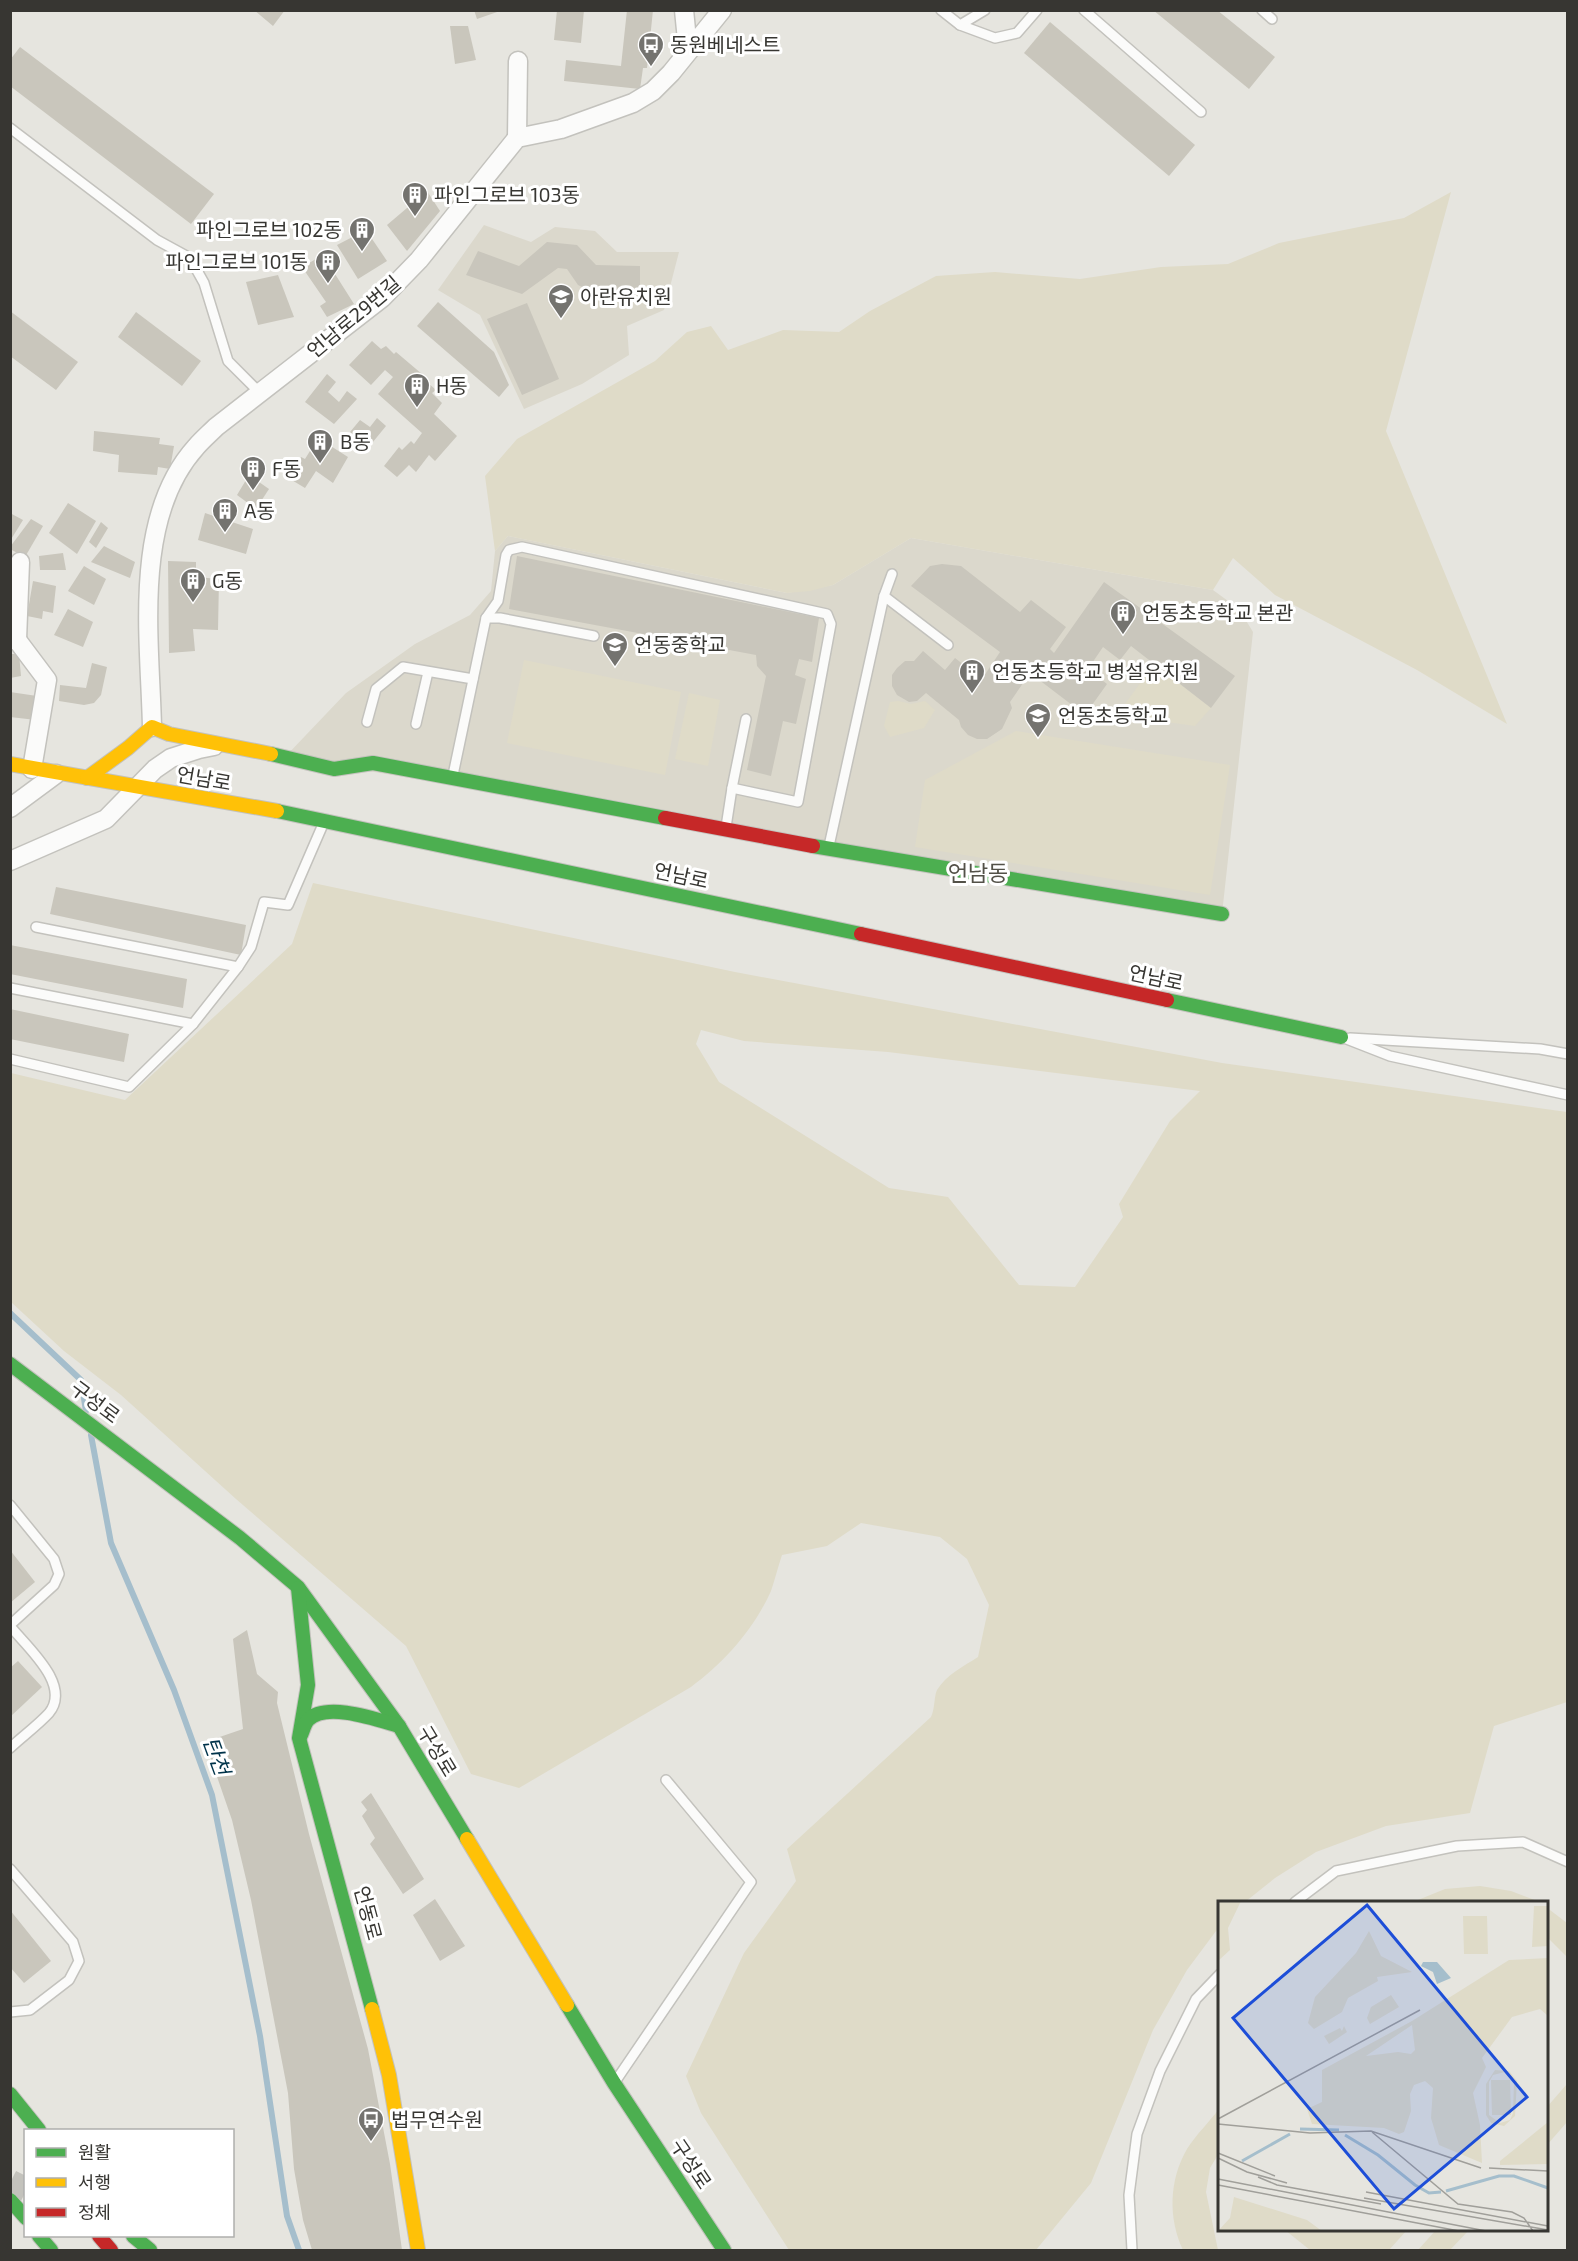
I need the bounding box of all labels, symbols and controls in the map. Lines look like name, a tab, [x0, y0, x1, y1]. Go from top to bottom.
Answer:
bus stop icon: 동원베네스트	[636, 30, 666, 68]
place label: 동원베네스트	[670, 32, 780, 56]
building icon: 파인그로브 103동	[400, 180, 430, 218]
place label: 파인그로브 103동	[434, 182, 580, 206]
building icon: 파인그로브 102동	[347, 215, 377, 253]
place label: 파인그로브 102동	[196, 217, 342, 241]
building icon: 파인그로브 101동	[313, 247, 343, 285]
place label: 파인그로브 101동	[165, 249, 308, 273]
street label: 언남로29번길	[302, 270, 405, 362]
school or university icon: 아란유치원	[546, 282, 576, 320]
place label: 아란유치원	[580, 284, 672, 308]
building icon: H동	[402, 371, 432, 409]
place label: H동	[436, 373, 468, 397]
building icon: B동	[305, 427, 335, 465]
place label: B동	[340, 429, 371, 453]
building icon: F동	[238, 454, 268, 492]
place label: F동	[272, 456, 301, 480]
building icon: A동	[210, 496, 240, 534]
place label: A동	[244, 498, 275, 522]
building icon: G동	[178, 566, 208, 604]
place label: G동	[212, 568, 243, 592]
building icon: 언동초등학교 본관	[1108, 598, 1138, 636]
place label: 언동초등학교 본관	[1142, 600, 1294, 624]
school or university icon: 언동중학교	[600, 630, 630, 668]
place label: 언동중학교	[634, 632, 726, 656]
building icon: 언동초등학교 병설유치원	[957, 657, 987, 695]
place label: 언동초등학교 병설유치원	[992, 659, 1199, 683]
school or university icon: 언동초등학교	[1023, 701, 1053, 739]
place label: 언동초등학교	[1058, 703, 1168, 727]
street label: 언남로	[175, 761, 233, 795]
street label: 언남로	[652, 858, 711, 892]
district label: 언남동	[948, 859, 1008, 885]
street label: 언남로	[1127, 960, 1186, 994]
street label: 구성로	[66, 1375, 125, 1427]
street label: 구성로	[413, 1721, 462, 1780]
water label: 탄천	[199, 1733, 237, 1780]
street label: 언동로	[350, 1883, 388, 1943]
inset map	[1218, 1901, 1548, 2231]
bus stop icon: 법무연수원	[356, 2105, 386, 2143]
place label: 법무연수원	[391, 2107, 483, 2131]
legend	[24, 2129, 234, 2237]
street label: 구성로	[666, 2134, 717, 2193]
text: 원활	[78, 2141, 111, 2163]
text: 서행	[78, 2171, 111, 2193]
text: 정체	[78, 2201, 111, 2223]

